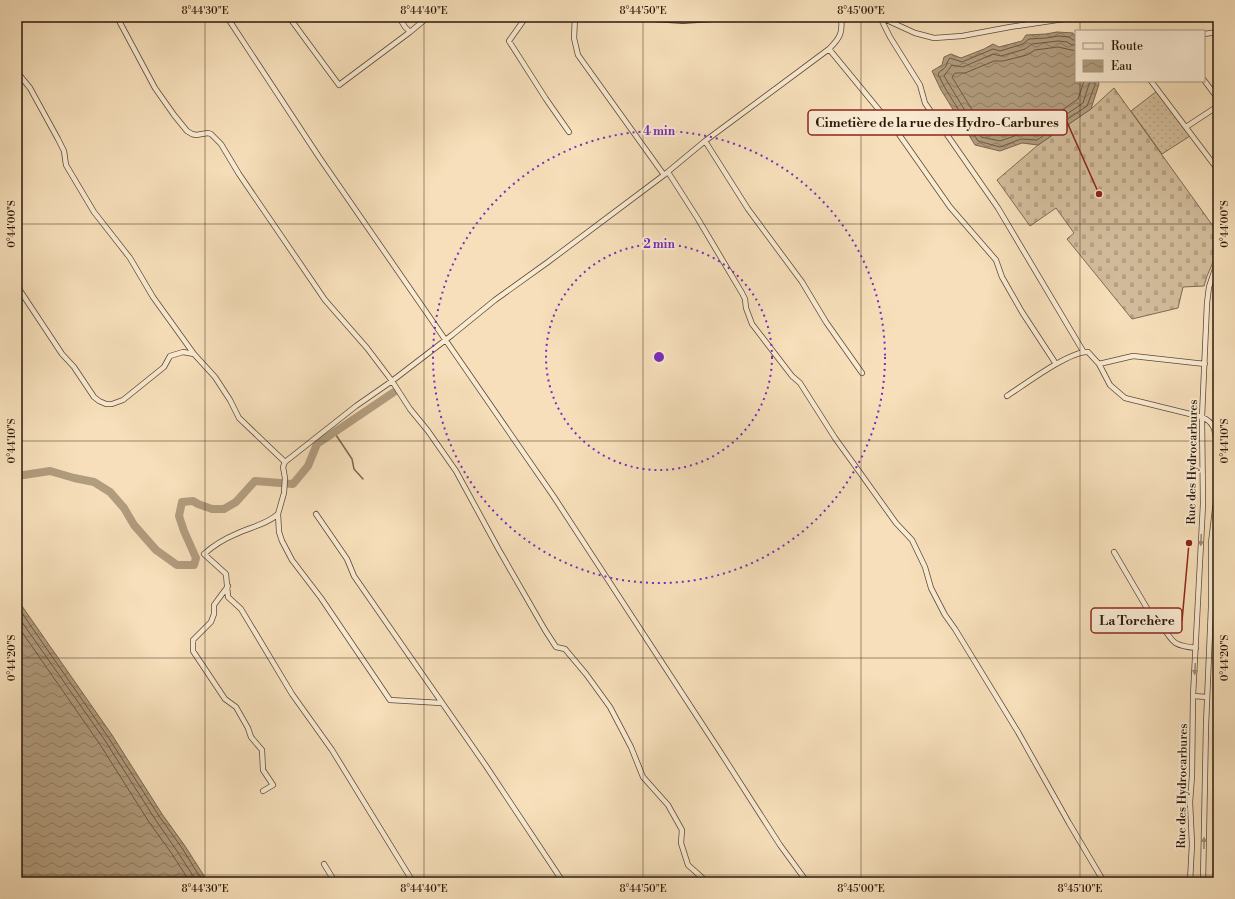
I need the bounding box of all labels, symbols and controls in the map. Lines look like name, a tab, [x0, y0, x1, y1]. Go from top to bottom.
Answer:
text: 8°44'30"E	[181, 5, 229, 17]
text: 8°44'40"E	[400, 5, 448, 17]
text: 8°44'50"E	[619, 5, 667, 17]
text: 8°45'00"E	[837, 5, 885, 17]
legend	[1075, 30, 1205, 82]
text: Route	[1111, 39, 1143, 54]
text: Eau	[1111, 59, 1132, 74]
callout: Cimetière de la rue des Hydro-Carbures	[808, 110, 1067, 135]
text: Cimetière de la rue des Hydro-Carbures	[815, 115, 1059, 131]
text: 4 min	[643, 124, 676, 139]
text: 0°44'00"S	[6, 200, 18, 248]
text: 0°44'00"S	[1219, 200, 1231, 248]
text: 2 min	[643, 237, 675, 252]
centre of rings	[652, 350, 666, 364]
street label: Rue des Hydrocarbures	[1184, 399, 1201, 525]
text: 0°44'10"S	[6, 418, 18, 463]
text: 0°44'10"S	[1219, 418, 1231, 463]
one-way arrow	[1197, 533, 1204, 546]
callout: La Torchère	[1091, 608, 1182, 633]
text: La Torchère	[1099, 613, 1175, 629]
text: 0°44'20"S	[6, 634, 18, 681]
text: 0°44'20"S	[1219, 634, 1231, 681]
one-way arrow	[1191, 663, 1198, 675]
street label: Rue des Hydrocarbures	[1174, 723, 1191, 849]
one-way arrow	[1201, 836, 1207, 849]
text: 8°44'30"E	[181, 883, 229, 895]
text: 8°44'40"E	[400, 883, 448, 895]
text: 8°44'50"E	[619, 883, 667, 895]
text: 8°45'00"E	[837, 883, 885, 895]
text: 8°45'10"E	[1058, 883, 1103, 895]

